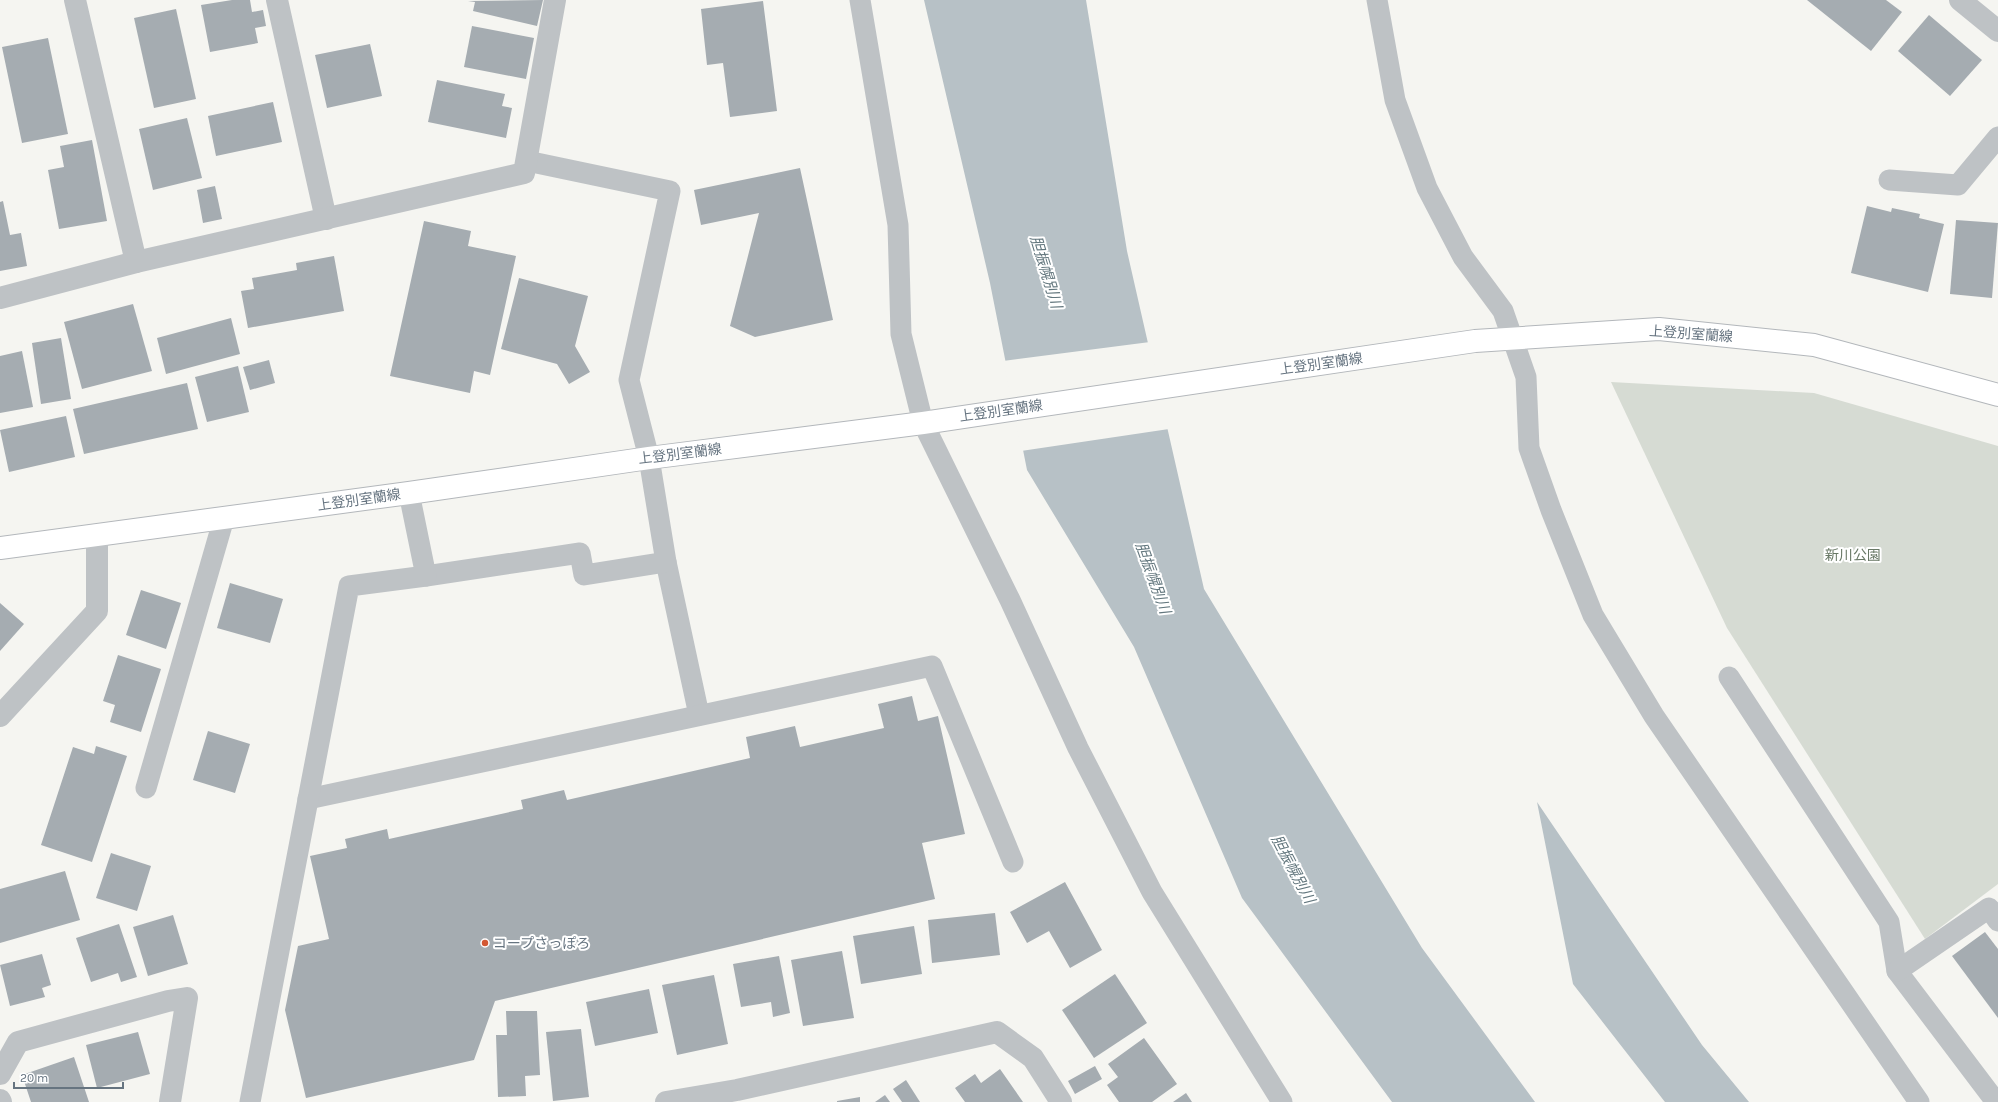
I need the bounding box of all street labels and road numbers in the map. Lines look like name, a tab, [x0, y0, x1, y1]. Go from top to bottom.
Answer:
street label: 上登別室蘭線	[1649, 323, 1733, 345]
street label: 上登別室蘭線	[1278, 350, 1364, 378]
street label: 上登別室蘭線	[958, 397, 1044, 425]
street label: 上登別室蘭線	[637, 440, 723, 468]
street label: 上登別室蘭線	[316, 486, 402, 514]

